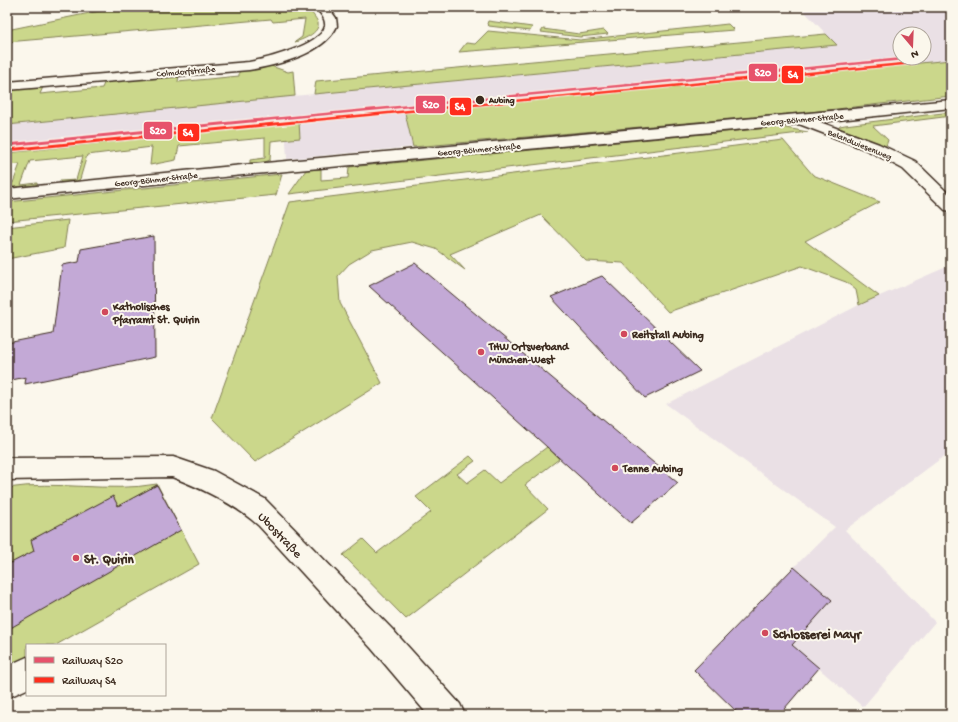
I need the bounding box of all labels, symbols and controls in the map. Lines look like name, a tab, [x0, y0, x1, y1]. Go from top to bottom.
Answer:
north arrow	[892, 26, 932, 66]
text: N	[909, 47, 920, 60]
line badge: S20	[748, 63, 778, 82]
street label: Colmdorfstraße	[156, 64, 216, 81]
line badge: S4	[781, 65, 804, 84]
text: S20	[755, 68, 772, 80]
text: S4	[788, 70, 799, 82]
marker: Aubing	[474, 94, 486, 106]
line badge: S20	[415, 95, 446, 114]
place label: Aubing	[488, 96, 515, 107]
line badge: S4	[449, 97, 472, 116]
text: S20	[423, 100, 440, 112]
text: S4	[455, 102, 466, 114]
street label: Georg-Böhmer-Straße	[760, 111, 845, 130]
line badge: S20	[143, 121, 173, 140]
line badge: S4	[177, 123, 200, 142]
text: S20	[150, 126, 167, 138]
street label: Belandwiesenweg	[825, 127, 893, 163]
text: S4	[183, 128, 194, 140]
street label: Georg-Böhmer-Straße	[437, 141, 522, 160]
street label: Georg-Böhmer-Straße	[114, 171, 199, 190]
place label: Katholisches Pfarramt St. Quirin	[112, 301, 200, 327]
marker: Katholisches Pfarramt St. Quirin	[100, 307, 110, 317]
marker: Reitstall Aubing	[619, 329, 629, 339]
place label: Reitstall Aubing	[631, 329, 704, 343]
place label: THW Ortsverband München-West	[488, 341, 570, 367]
marker: THW Ortsverband München-West	[476, 347, 486, 357]
marker: Tenne Aubing	[610, 463, 620, 473]
place label: Tenne Aubing	[622, 464, 684, 477]
street label: Ubostraße	[254, 510, 305, 562]
marker: St. Quirin	[71, 553, 81, 563]
place label: St. Quirin	[84, 553, 135, 568]
marker: Schlosserei Mayr	[760, 628, 770, 638]
place label: Schlosserei Mayr	[773, 628, 862, 643]
legend	[26, 644, 166, 696]
text: Railway S20	[62, 655, 123, 669]
text: Railway S4	[62, 675, 116, 689]

